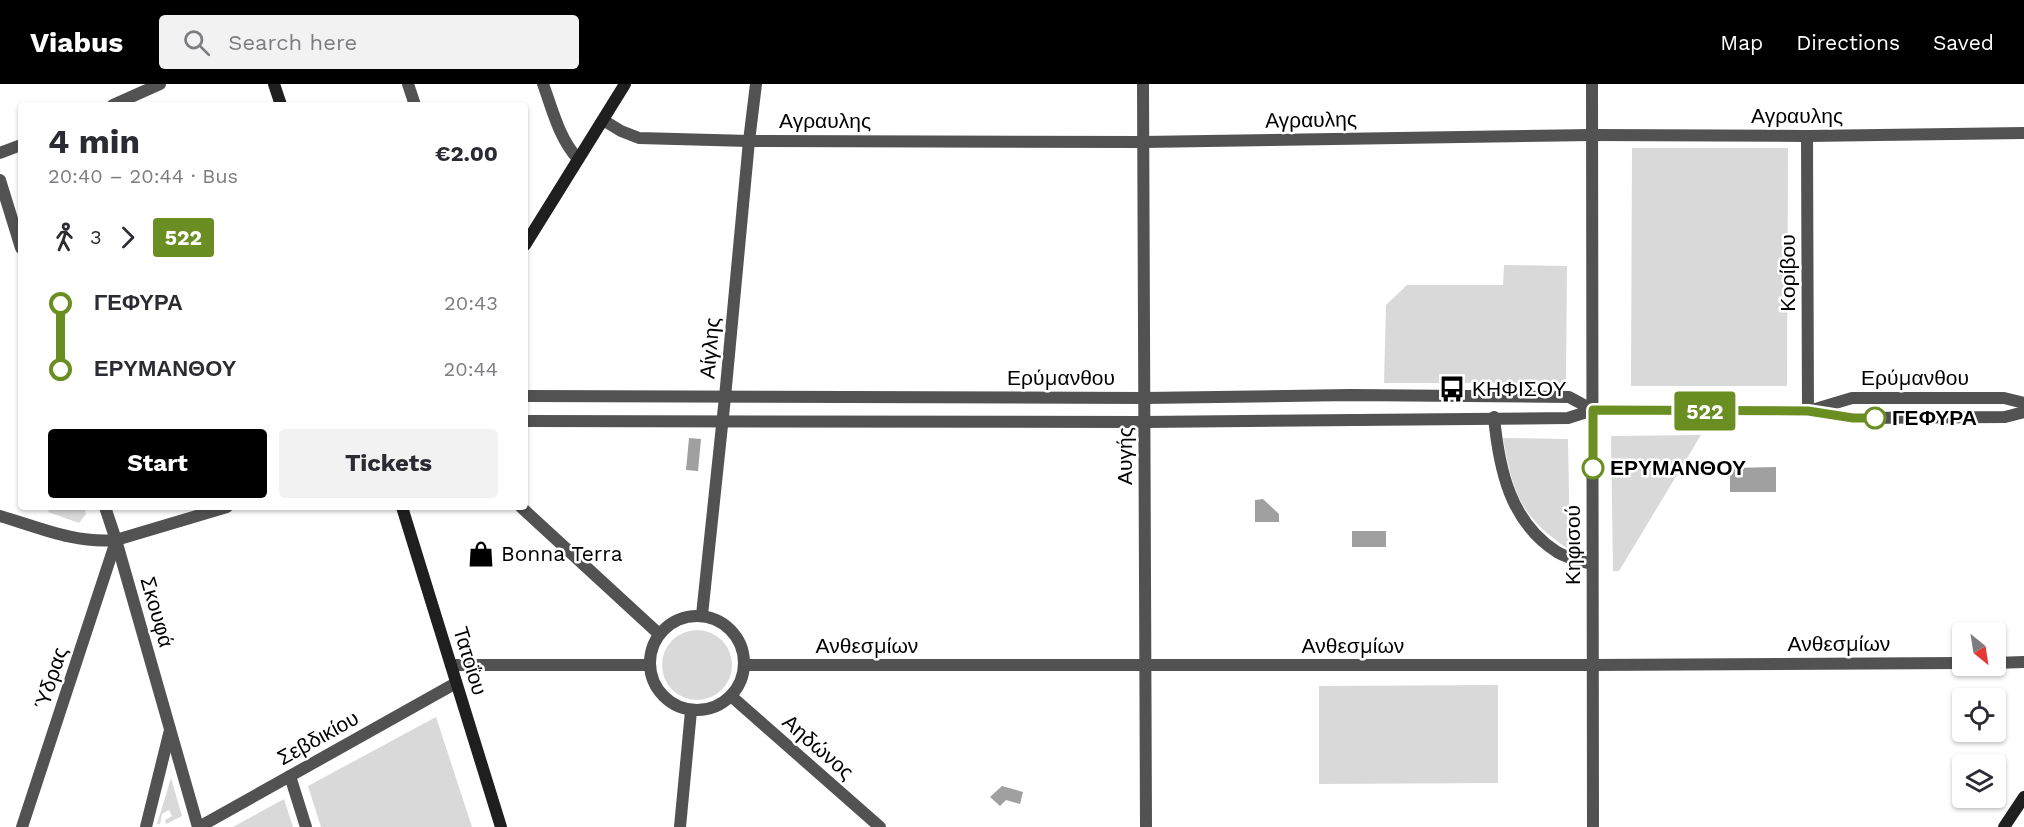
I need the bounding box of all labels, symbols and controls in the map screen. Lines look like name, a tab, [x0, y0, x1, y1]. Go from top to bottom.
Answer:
search box	[159, 15, 579, 69]
text: Viabus	[30, 26, 123, 59]
icon: search	[180, 26, 213, 59]
text: Search here	[228, 30, 357, 55]
text: Map	[1720, 30, 1763, 55]
text: Directions	[1796, 30, 1900, 55]
text: Saved	[1933, 30, 1994, 55]
street label: Αγραυλης	[1751, 103, 1843, 128]
street label: Αγραυλης	[1265, 106, 1357, 133]
street label: Αγραυλης	[779, 108, 871, 133]
text: 4 min	[48, 122, 140, 161]
text: €2.00	[435, 141, 498, 166]
text: 20:40 – 20:44 · Bus	[48, 164, 238, 188]
icon: walk	[48, 221, 81, 254]
icon: forward	[111, 221, 144, 254]
text: 3	[90, 225, 102, 249]
text: 522	[165, 225, 202, 250]
street label: Κορίβου	[1775, 234, 1800, 312]
text: ΓΕΦΥΡΑ	[94, 290, 183, 315]
text: 20:43	[444, 291, 498, 315]
street label: Αίγλης	[694, 316, 725, 380]
text: ΕΡΥΜΑΝΘΟΥ	[94, 356, 236, 381]
text: 20:44	[444, 357, 498, 381]
street label: Ερύμανθου	[1007, 365, 1115, 390]
street label: Ερύμανθου	[1861, 365, 1969, 390]
bus stop icon: ΚΗΦΙΣΟΥ	[1437, 374, 1467, 404]
place label: ΚΗΦΙΣΟΥ	[1472, 376, 1566, 401]
line badge: 522	[1670, 392, 1740, 430]
text: 522	[1686, 399, 1724, 424]
place label: ΓΕΦΥΡΑ	[1892, 405, 1977, 430]
marker: ΓΕΦΥΡΑ	[1864, 407, 1886, 429]
street label: Αυγής	[1112, 427, 1137, 485]
button: Start	[48, 429, 267, 498]
button: Tickets	[279, 429, 498, 498]
place label: ΕΡΥΜΑΝΘΟΥ	[1610, 455, 1746, 480]
marker: ΕΡΥΜΑΝΘΟΥ	[1582, 457, 1604, 479]
street label: Κηφισού	[1560, 505, 1585, 585]
shop icon: Bonna Terra	[466, 539, 496, 569]
place label: Bonna Terra	[501, 541, 623, 566]
street label: Σκουφά	[136, 574, 179, 650]
north arrow	[1952, 622, 2006, 676]
map controls	[1952, 622, 2006, 808]
street label: Τατοΐου	[448, 624, 493, 698]
street label: Ανθεσμίων	[1788, 631, 1890, 656]
street label: Ανθεσμίων	[816, 633, 918, 658]
street label: Ανθεσμίων	[1302, 633, 1404, 658]
street label: Ύδρας	[29, 644, 72, 712]
button: locate	[1952, 688, 2006, 742]
street label: Σεβδικίου	[273, 705, 363, 770]
street label: Αηδώνος	[778, 709, 859, 784]
button: layers	[1952, 754, 2006, 808]

